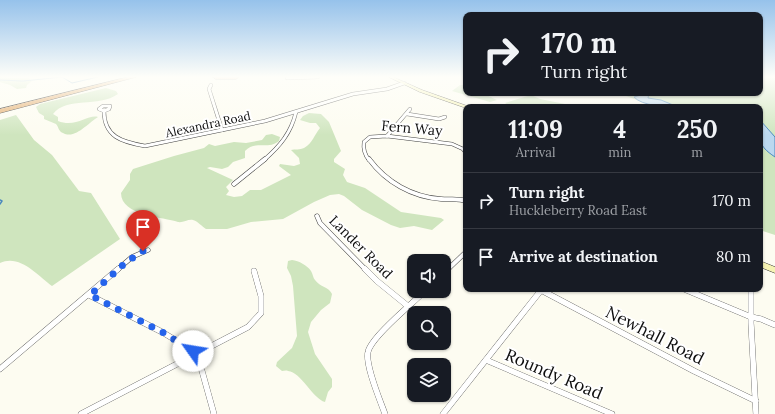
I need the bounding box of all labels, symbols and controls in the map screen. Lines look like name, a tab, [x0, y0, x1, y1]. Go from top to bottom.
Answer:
text: 170 m	[541, 25, 616, 61]
icon: right	[475, 28, 527, 80]
text: Turn right	[541, 60, 627, 83]
street label: Alexandra Road	[163, 108, 252, 141]
text: 11:09	[508, 114, 563, 145]
text: 4	[613, 114, 626, 145]
text: 250	[677, 114, 718, 145]
street label: Fern Way	[381, 116, 444, 140]
text: Arrival	[516, 144, 555, 161]
text: min	[608, 144, 631, 161]
text: m	[691, 144, 703, 161]
text: Turn right	[509, 183, 585, 202]
icon: right	[475, 190, 497, 212]
text: 170 m	[712, 191, 751, 210]
text: Huckleberry Road East	[509, 202, 647, 219]
pin	[126, 210, 160, 251]
street label: Lander Road	[326, 212, 396, 282]
icon: arrive	[132, 216, 154, 238]
icon: arrive	[475, 246, 497, 268]
text: Arrive at destination	[509, 247, 658, 266]
text: 80 m	[716, 247, 751, 266]
map controls	[407, 254, 451, 402]
button: sound	[407, 254, 451, 298]
street label: Newhall Road	[602, 301, 708, 369]
button: search	[407, 306, 451, 350]
position arrow	[172, 330, 214, 372]
street label: Roundy Road	[502, 344, 606, 404]
button: layers	[407, 358, 451, 402]

